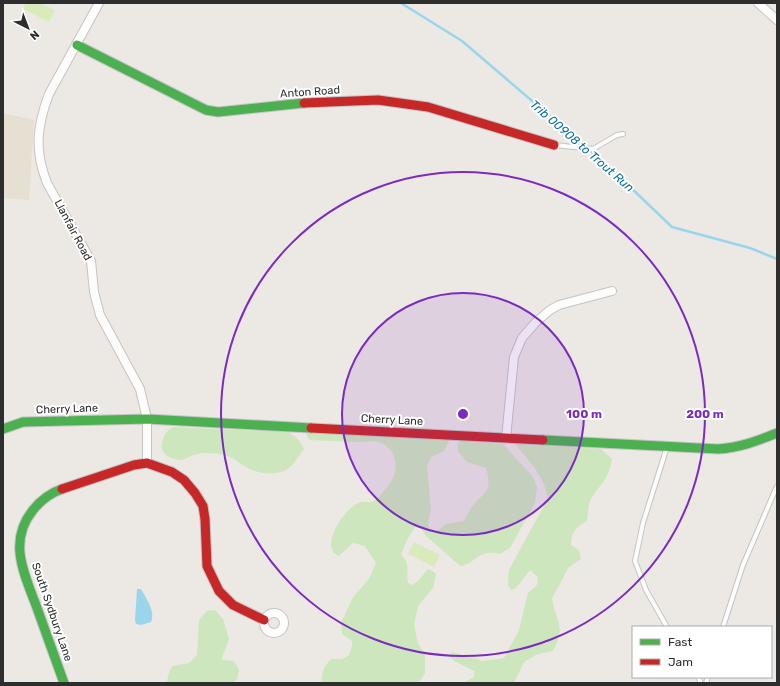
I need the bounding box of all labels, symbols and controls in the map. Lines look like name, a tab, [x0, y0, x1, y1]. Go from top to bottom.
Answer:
north arrow	[8, 8, 48, 48]
text: N	[27, 28, 42, 43]
street label: Anton Road	[280, 83, 340, 101]
water label: Trib 00908 to Trout Run	[527, 97, 637, 195]
street label: Llanfair Road	[52, 197, 94, 263]
street label: Cherry Lane	[36, 401, 98, 417]
centre of rings	[456, 407, 470, 421]
text: 100 m	[566, 407, 602, 421]
text: 200 m	[686, 407, 724, 421]
street label: Cherry Lane	[361, 412, 423, 428]
street label: South Sydbury Lane	[29, 561, 75, 663]
legend	[632, 626, 772, 678]
text: Fast	[668, 635, 692, 649]
text: Jam	[668, 655, 693, 669]

